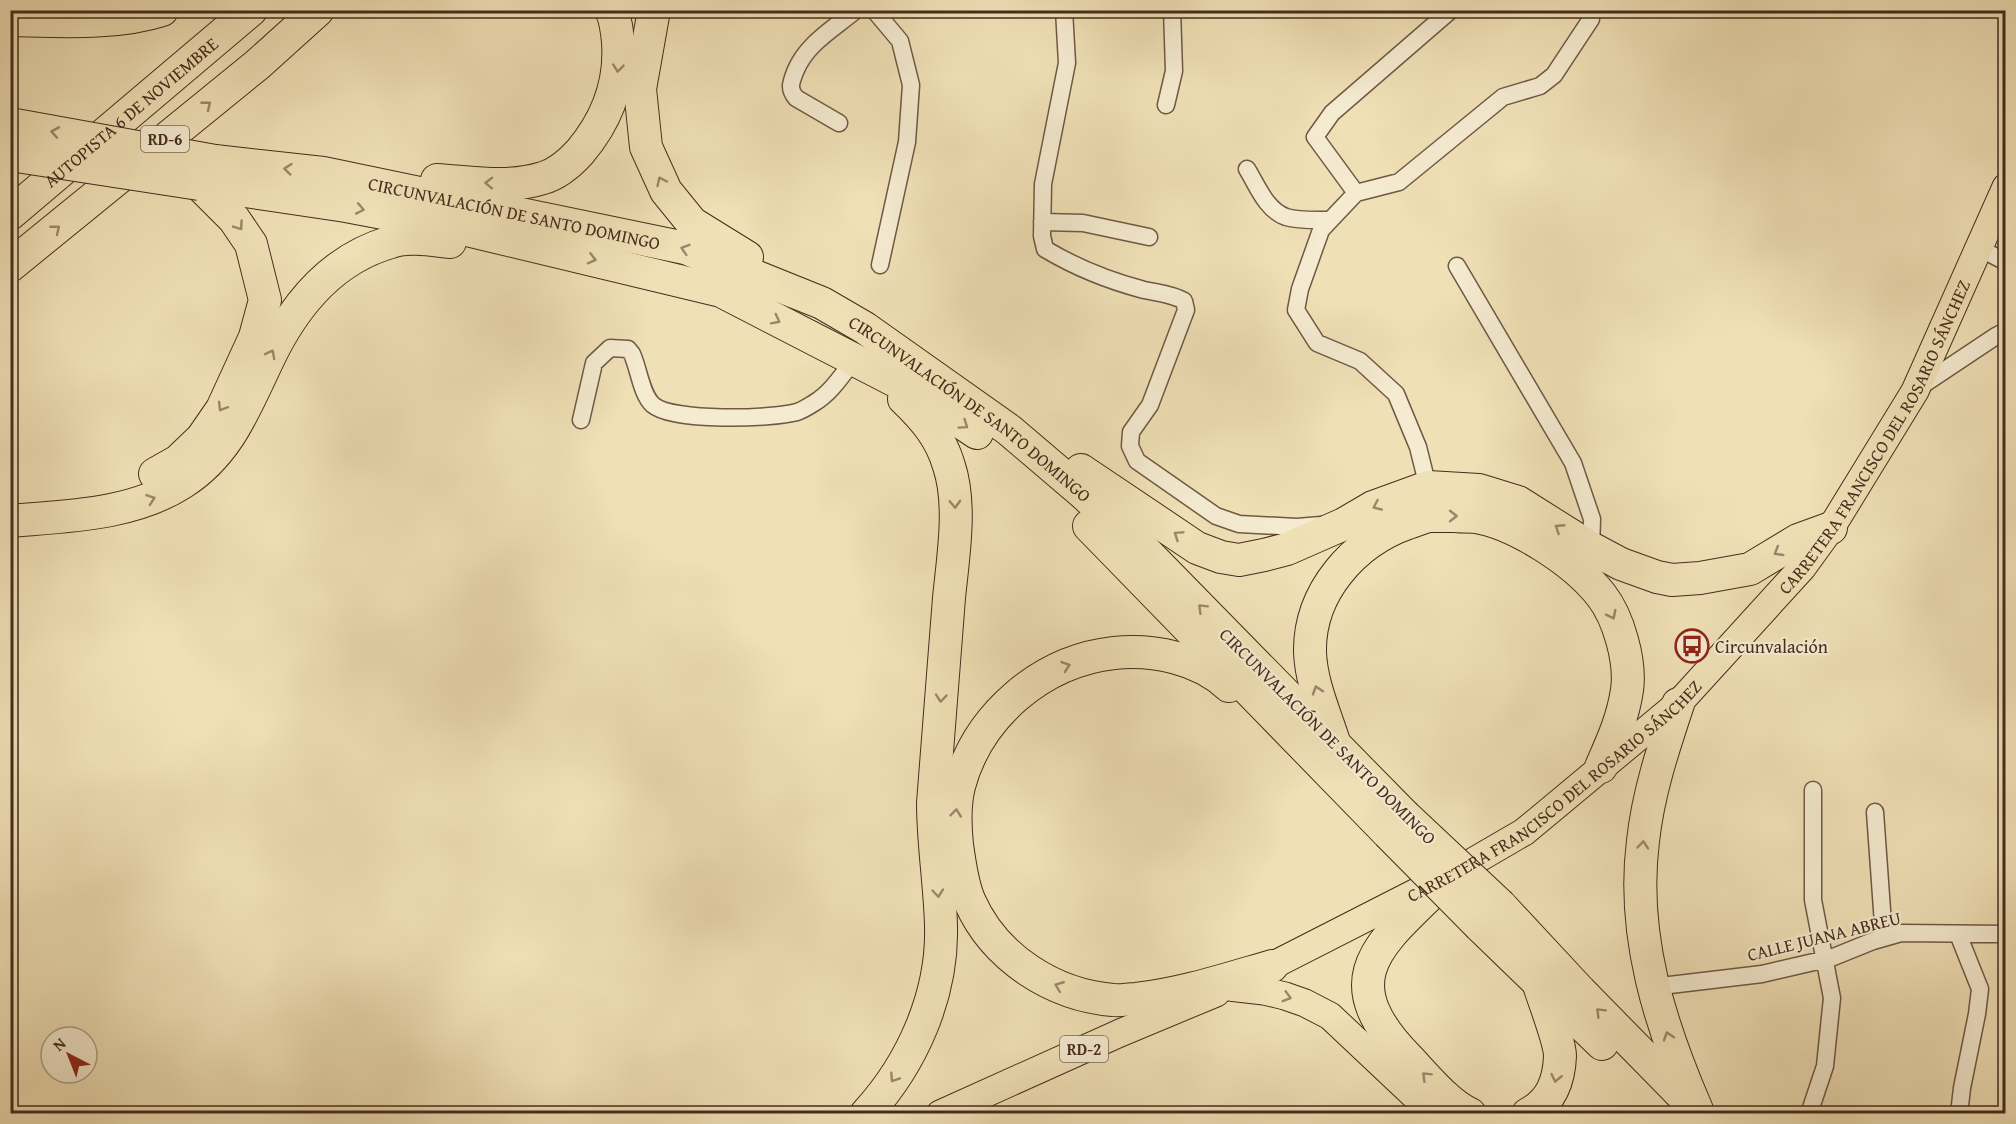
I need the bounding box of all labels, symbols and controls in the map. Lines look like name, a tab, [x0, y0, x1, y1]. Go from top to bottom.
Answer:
street label: AUTOPISTA 6 DE NOVIEMBRE	[38, 30, 224, 194]
one-way arrow	[612, 63, 625, 72]
one-way arrow	[200, 102, 211, 113]
one-way arrow	[50, 126, 60, 139]
road number: RD-6	[141, 126, 189, 152]
one-way arrow	[284, 163, 293, 176]
street label: CIRCUNVALACIÓN DE SANTO DOMINGO	[366, 169, 663, 256]
one-way arrow	[656, 176, 668, 187]
one-way arrow	[484, 177, 493, 189]
one-way arrow	[355, 202, 365, 215]
one-way arrow	[232, 220, 243, 231]
one-way arrow	[49, 225, 60, 236]
one-way arrow	[680, 244, 691, 256]
one-way arrow	[586, 252, 597, 264]
street label: CARRETERA FRANCISCO DEL ROSARIO SÁNCHEZ	[1771, 275, 1977, 600]
street label: CIRCUNVALACIÓN DE SANTO DOMINGO	[844, 308, 1098, 508]
one-way arrow	[770, 312, 781, 324]
one-way arrow	[264, 350, 275, 360]
one-way arrow	[218, 401, 229, 411]
one-way arrow	[958, 418, 969, 429]
one-way arrow	[145, 493, 155, 506]
one-way arrow	[1373, 498, 1384, 510]
one-way arrow	[948, 499, 961, 508]
one-way arrow	[1448, 510, 1457, 523]
one-way arrow	[1555, 524, 1566, 535]
one-way arrow	[1174, 531, 1185, 542]
one-way arrow	[1774, 545, 1784, 557]
one-way arrow	[1198, 604, 1209, 615]
one-way arrow	[1605, 608, 1616, 619]
street label: CIRCUNVALACIÓN DE SANTO DOMINGO	[1213, 621, 1443, 851]
bus stop icon: Circunvalación	[1674, 628, 1710, 664]
place label: Circunvalación	[1715, 633, 1828, 660]
one-way arrow	[1061, 660, 1071, 673]
street label: CARRETERA FRANCISCO DEL ROSARIO SÁNCHEZ	[1402, 673, 1708, 908]
one-way arrow	[1312, 685, 1325, 696]
one-way arrow	[935, 694, 948, 703]
one-way arrow	[949, 808, 962, 818]
one-way arrow	[1636, 841, 1649, 850]
one-way arrow	[931, 888, 944, 897]
street label: CALLE JUANA ABREU	[1744, 904, 1904, 968]
one-way arrow	[1054, 981, 1064, 994]
one-way arrow	[1281, 990, 1291, 1002]
one-way arrow	[1597, 1008, 1608, 1019]
north arrow	[39, 1025, 99, 1085]
text: N	[47, 1031, 71, 1056]
one-way arrow	[1663, 1031, 1676, 1042]
road number: RD-2	[1060, 1036, 1108, 1062]
one-way arrow	[890, 1071, 901, 1082]
one-way arrow	[1422, 1073, 1433, 1084]
one-way arrow	[1550, 1073, 1563, 1083]

